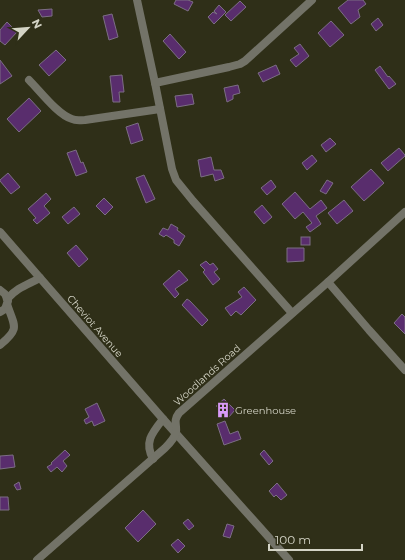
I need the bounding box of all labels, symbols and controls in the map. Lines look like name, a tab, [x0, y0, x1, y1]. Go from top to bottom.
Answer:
north arrow	[8, 8, 48, 48]
text: N	[29, 17, 45, 31]
street label: Cheviot Avenue	[64, 292, 126, 360]
street label: Woodlands Road	[171, 342, 243, 408]
building icon: Greenhouse	[214, 401, 232, 419]
place label: Greenhouse	[235, 404, 296, 417]
scale bar	[269, 526, 362, 552]
text: 100 m	[275, 532, 311, 547]

